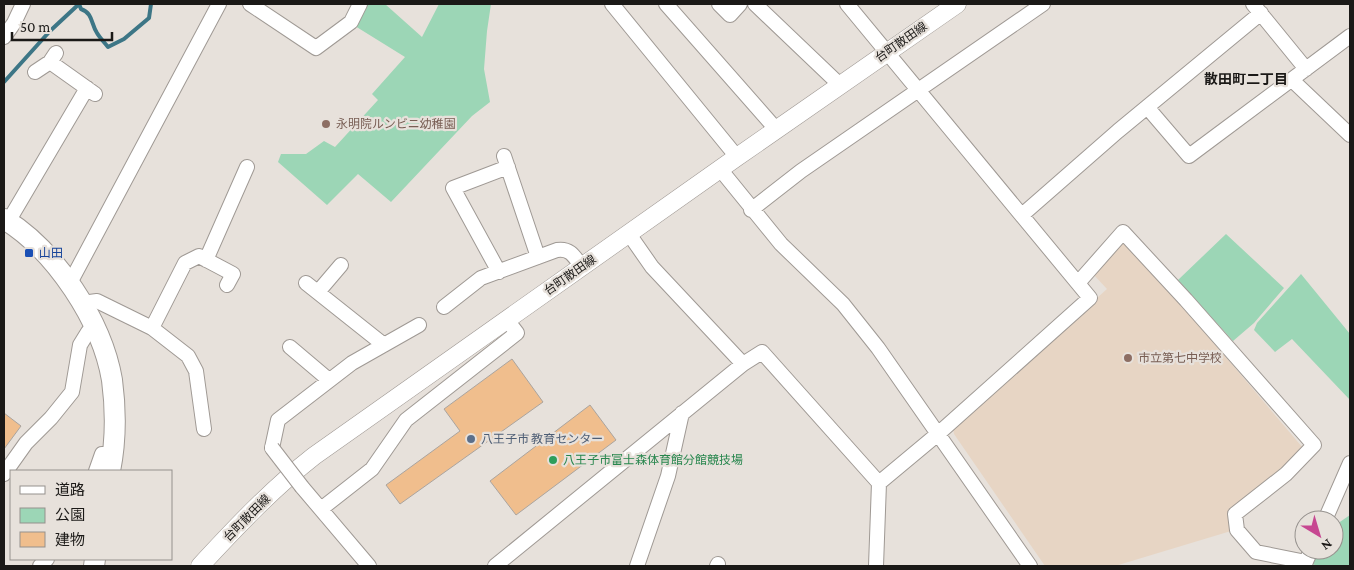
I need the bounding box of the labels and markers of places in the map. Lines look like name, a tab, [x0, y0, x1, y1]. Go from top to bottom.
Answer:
place label: 永明院ルンビニ幼稚園	[336, 117, 456, 131]
marker: 永明院ルンビニ幼稚園	[320, 118, 332, 130]
place label: 山田	[39, 246, 63, 260]
marker: 山田	[23, 247, 35, 259]
place label: 市立第七中学校	[1138, 351, 1222, 365]
marker: 市立第七中学校	[1122, 352, 1134, 364]
place label: 八王子市 教育センター	[481, 432, 603, 446]
marker: 八王子市 教育センター	[465, 433, 477, 445]
place label: 八王子市富士森体育館分館競技場	[563, 453, 743, 467]
marker: 八王子市富士森体育館分館競技場	[547, 454, 559, 466]

